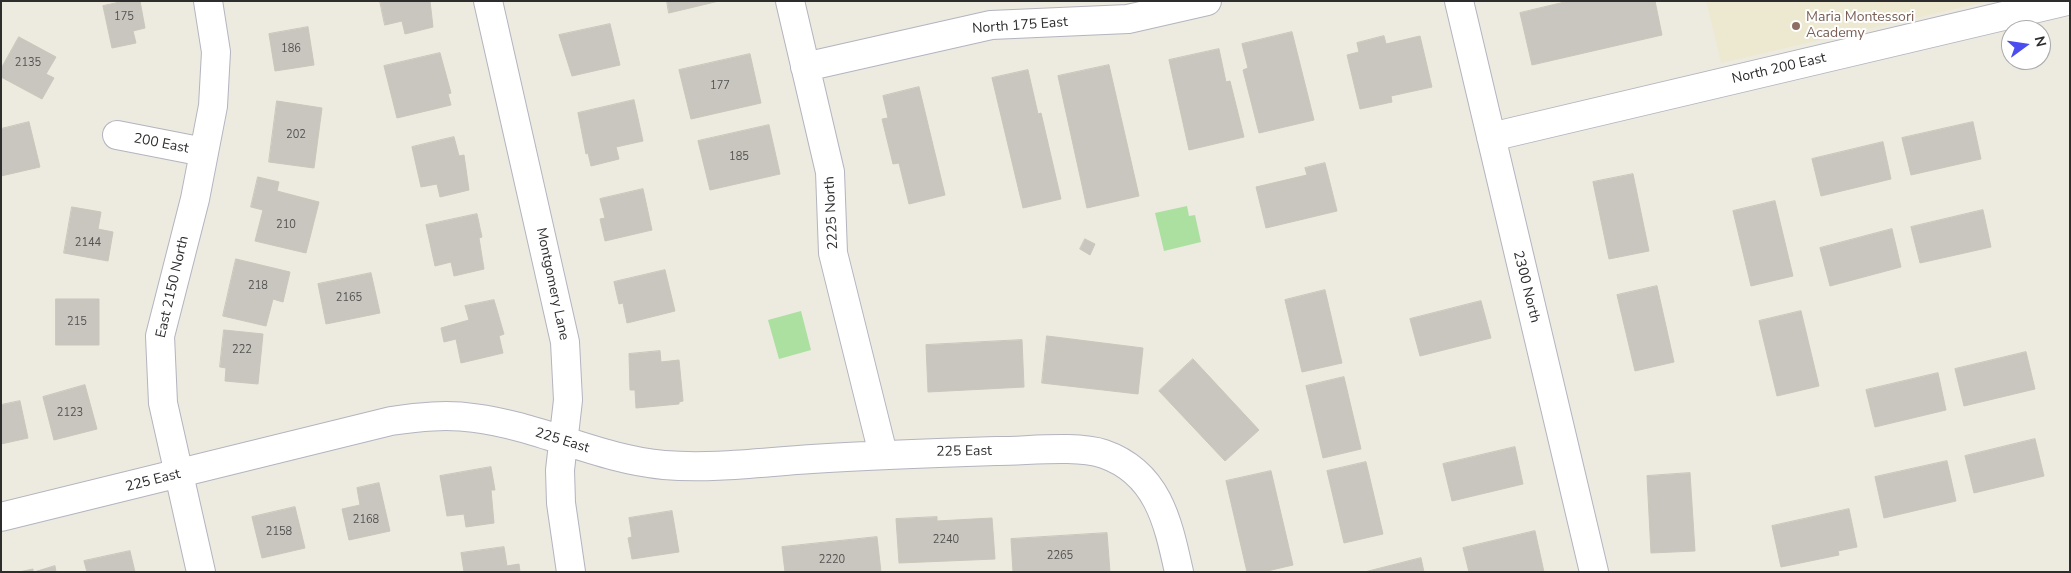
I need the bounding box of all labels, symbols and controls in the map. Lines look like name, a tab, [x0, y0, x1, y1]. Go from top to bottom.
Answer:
house number: 175	[114, 10, 134, 24]
place label: Maria Montessori Academy	[1806, 10, 1914, 42]
street label: North 175 East	[972, 14, 1068, 38]
marker: Maria Montessori Academy	[1790, 20, 1802, 32]
north arrow	[2001, 20, 2051, 70]
text: N	[2030, 34, 2051, 49]
house number: 186	[281, 42, 301, 56]
street label: North 200 East	[1730, 50, 1828, 88]
house number: 2135	[15, 56, 41, 70]
house number: 177	[710, 79, 730, 93]
house number: 202	[286, 128, 306, 142]
street label: 200 East	[132, 130, 190, 158]
house number: 185	[729, 150, 749, 164]
street label: 2225 North	[822, 176, 842, 250]
house number: 210	[276, 218, 296, 232]
street label: Montgomery Lane	[532, 226, 572, 342]
street label: East 2150 North	[153, 234, 193, 340]
house number: 2144	[75, 236, 101, 250]
street label: 2300 North	[1509, 249, 1543, 325]
house number: 218	[248, 279, 268, 293]
house number: 2165	[336, 291, 362, 305]
house number: 215	[67, 315, 87, 329]
house number: 222	[232, 343, 252, 357]
house number: 2123	[57, 406, 83, 420]
street label: 225 East	[533, 425, 591, 457]
street label: 225 East	[936, 443, 992, 461]
street label: 225 East	[124, 466, 182, 496]
house number: 2168	[353, 513, 379, 527]
house number: 2158	[266, 525, 292, 539]
house number: 2240	[933, 533, 959, 547]
house number: 2265	[1047, 549, 1073, 563]
house number: 2220	[819, 553, 845, 567]

